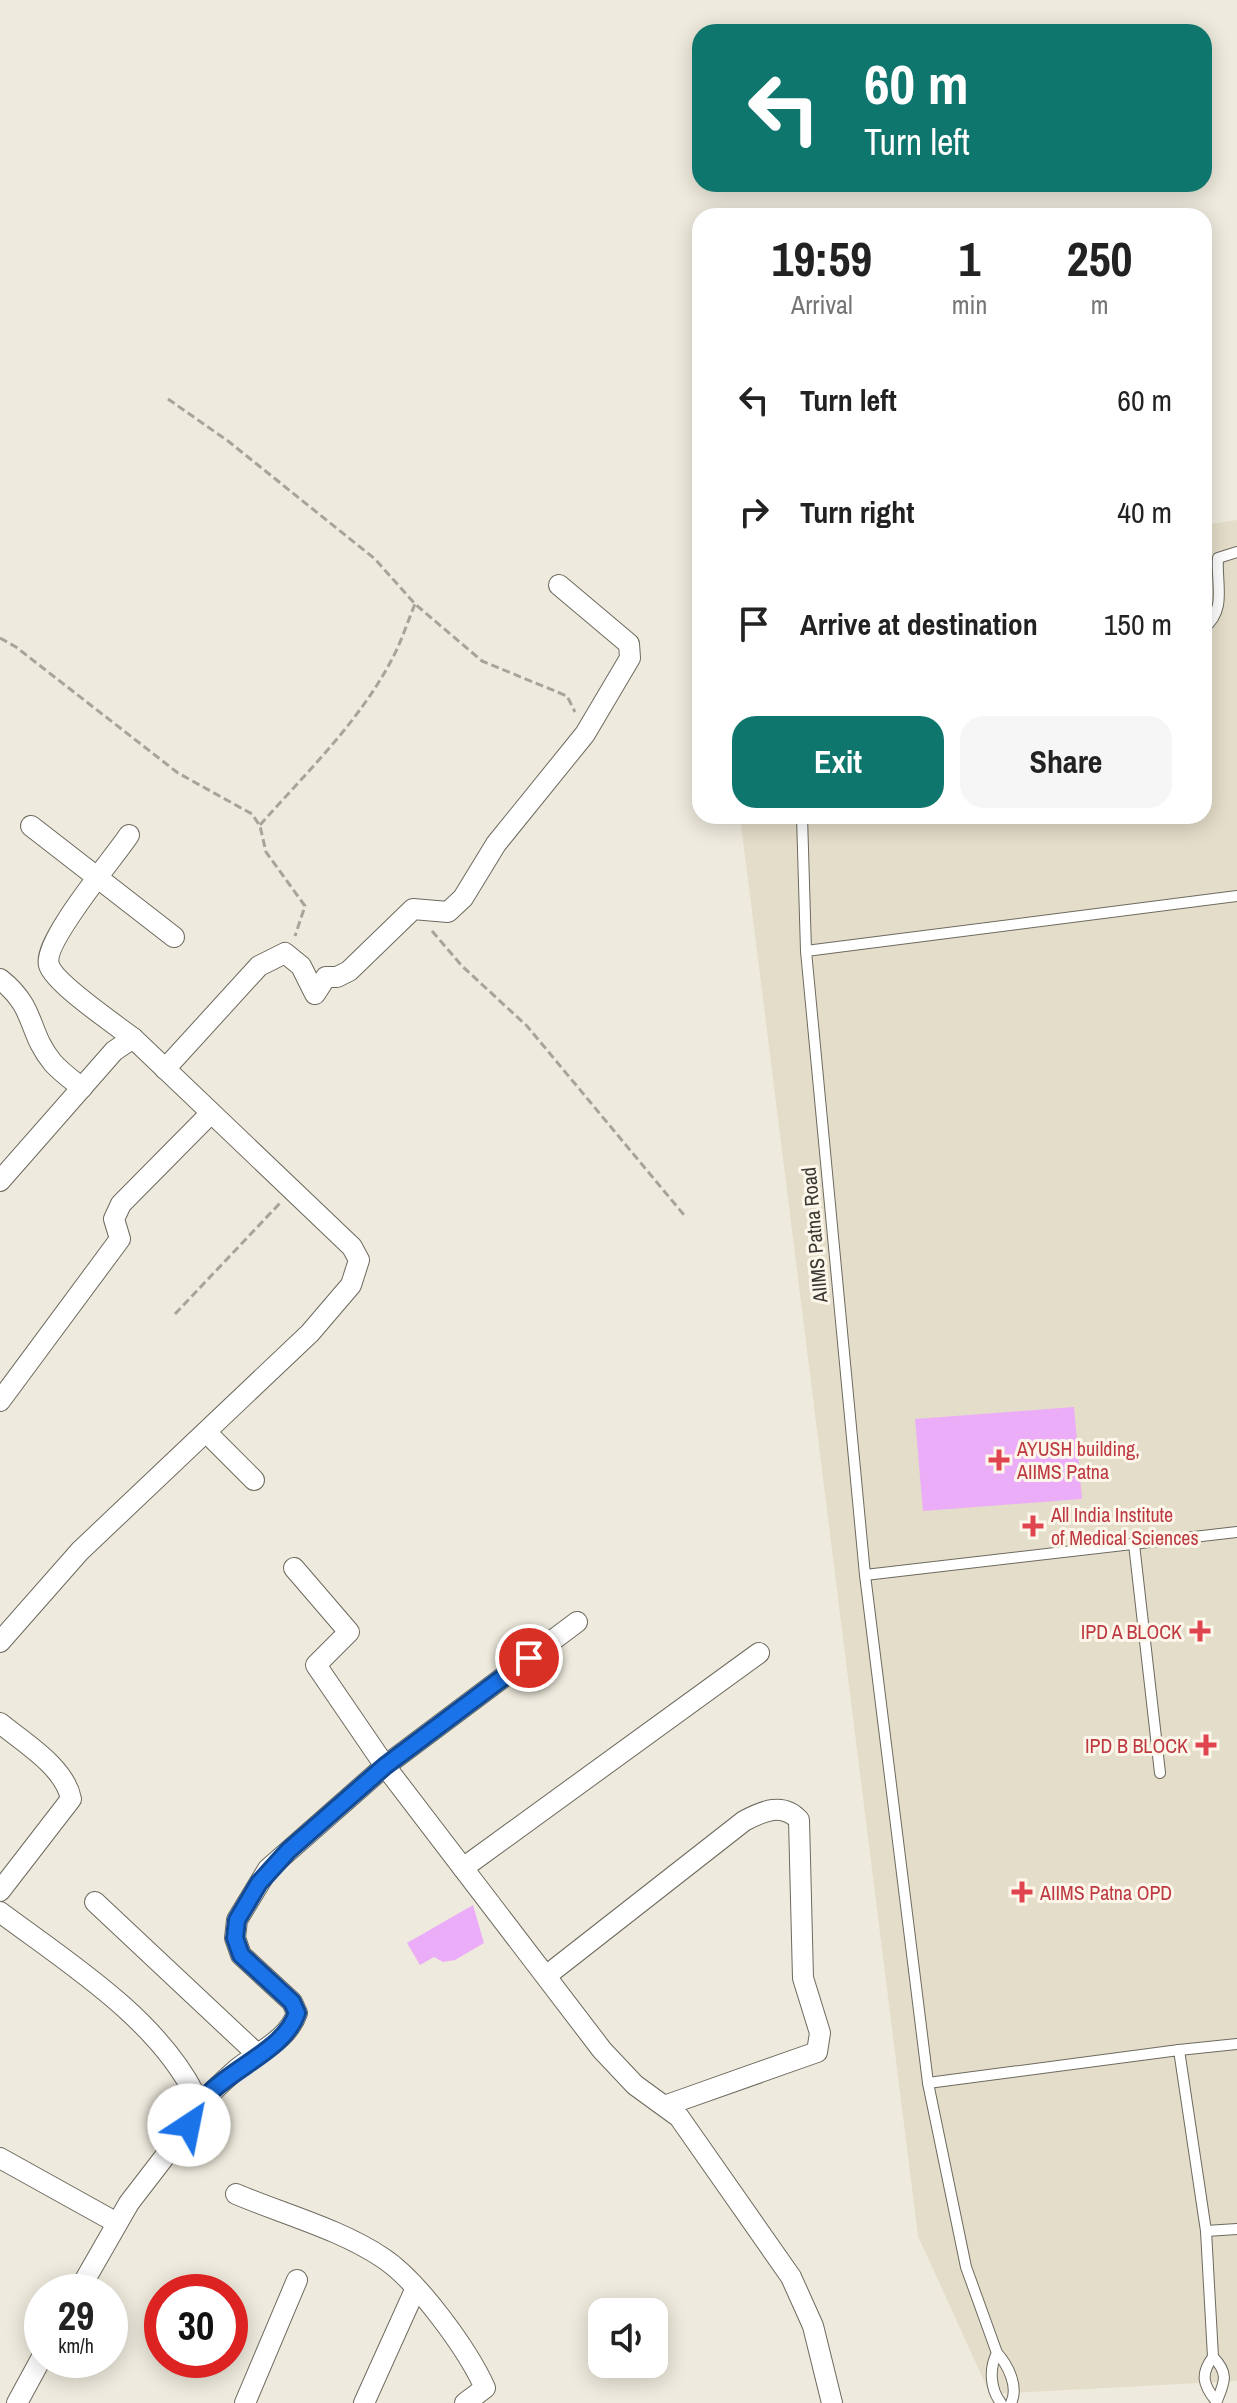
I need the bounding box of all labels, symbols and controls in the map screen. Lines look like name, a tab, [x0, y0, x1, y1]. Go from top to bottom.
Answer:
text: 60 m	[864, 46, 969, 121]
icon: left	[732, 56, 836, 160]
text: Turn left	[864, 118, 970, 166]
text: 19:59	[772, 226, 872, 291]
text: 1	[959, 226, 980, 291]
text: 250	[1067, 226, 1132, 291]
text: Arrival	[791, 287, 853, 322]
text: min	[952, 287, 987, 322]
text: m	[1091, 287, 1109, 322]
icon: left	[732, 378, 776, 422]
text: Turn left	[800, 380, 897, 420]
text: 60 m	[1117, 380, 1172, 420]
icon: right	[732, 490, 776, 534]
text: Turn right	[800, 492, 914, 532]
text: 40 m	[1117, 492, 1172, 532]
icon: arrive	[732, 602, 776, 646]
text: Arrive at destination	[800, 604, 1038, 644]
text: 150 m	[1104, 604, 1172, 644]
button: Exit	[732, 716, 944, 808]
button: Share	[960, 716, 1172, 808]
street label: AIIMS Patna Road	[795, 1166, 833, 1305]
place label: AYUSH building, AIIMS Patna	[1016, 1435, 1140, 1485]
marker: AYUSH building, AIIMS Patna	[988, 1449, 1010, 1471]
place label: All India Institute of Medical Sciences	[1050, 1501, 1199, 1551]
marker: All India Institute of Medical Sciences	[1022, 1515, 1044, 1537]
place label: IPD A BLOCK	[1081, 1618, 1182, 1645]
marker: IPD A BLOCK	[1189, 1620, 1211, 1642]
pin	[495, 1624, 563, 1692]
icon: arrive	[507, 1636, 551, 1680]
place label: IPD B BLOCK	[1085, 1732, 1188, 1759]
marker: IPD B BLOCK	[1195, 1734, 1217, 1756]
place label: AIIMS Patna OPD	[1039, 1879, 1172, 1906]
marker: AIIMS Patna OPD	[1011, 1881, 1033, 1903]
position arrow	[147, 2083, 231, 2167]
speed limit sign: 30	[144, 2274, 248, 2378]
text: 29	[58, 2289, 94, 2342]
map controls	[588, 2298, 668, 2378]
button: sound	[588, 2298, 668, 2378]
text: km/h	[58, 2332, 94, 2359]

